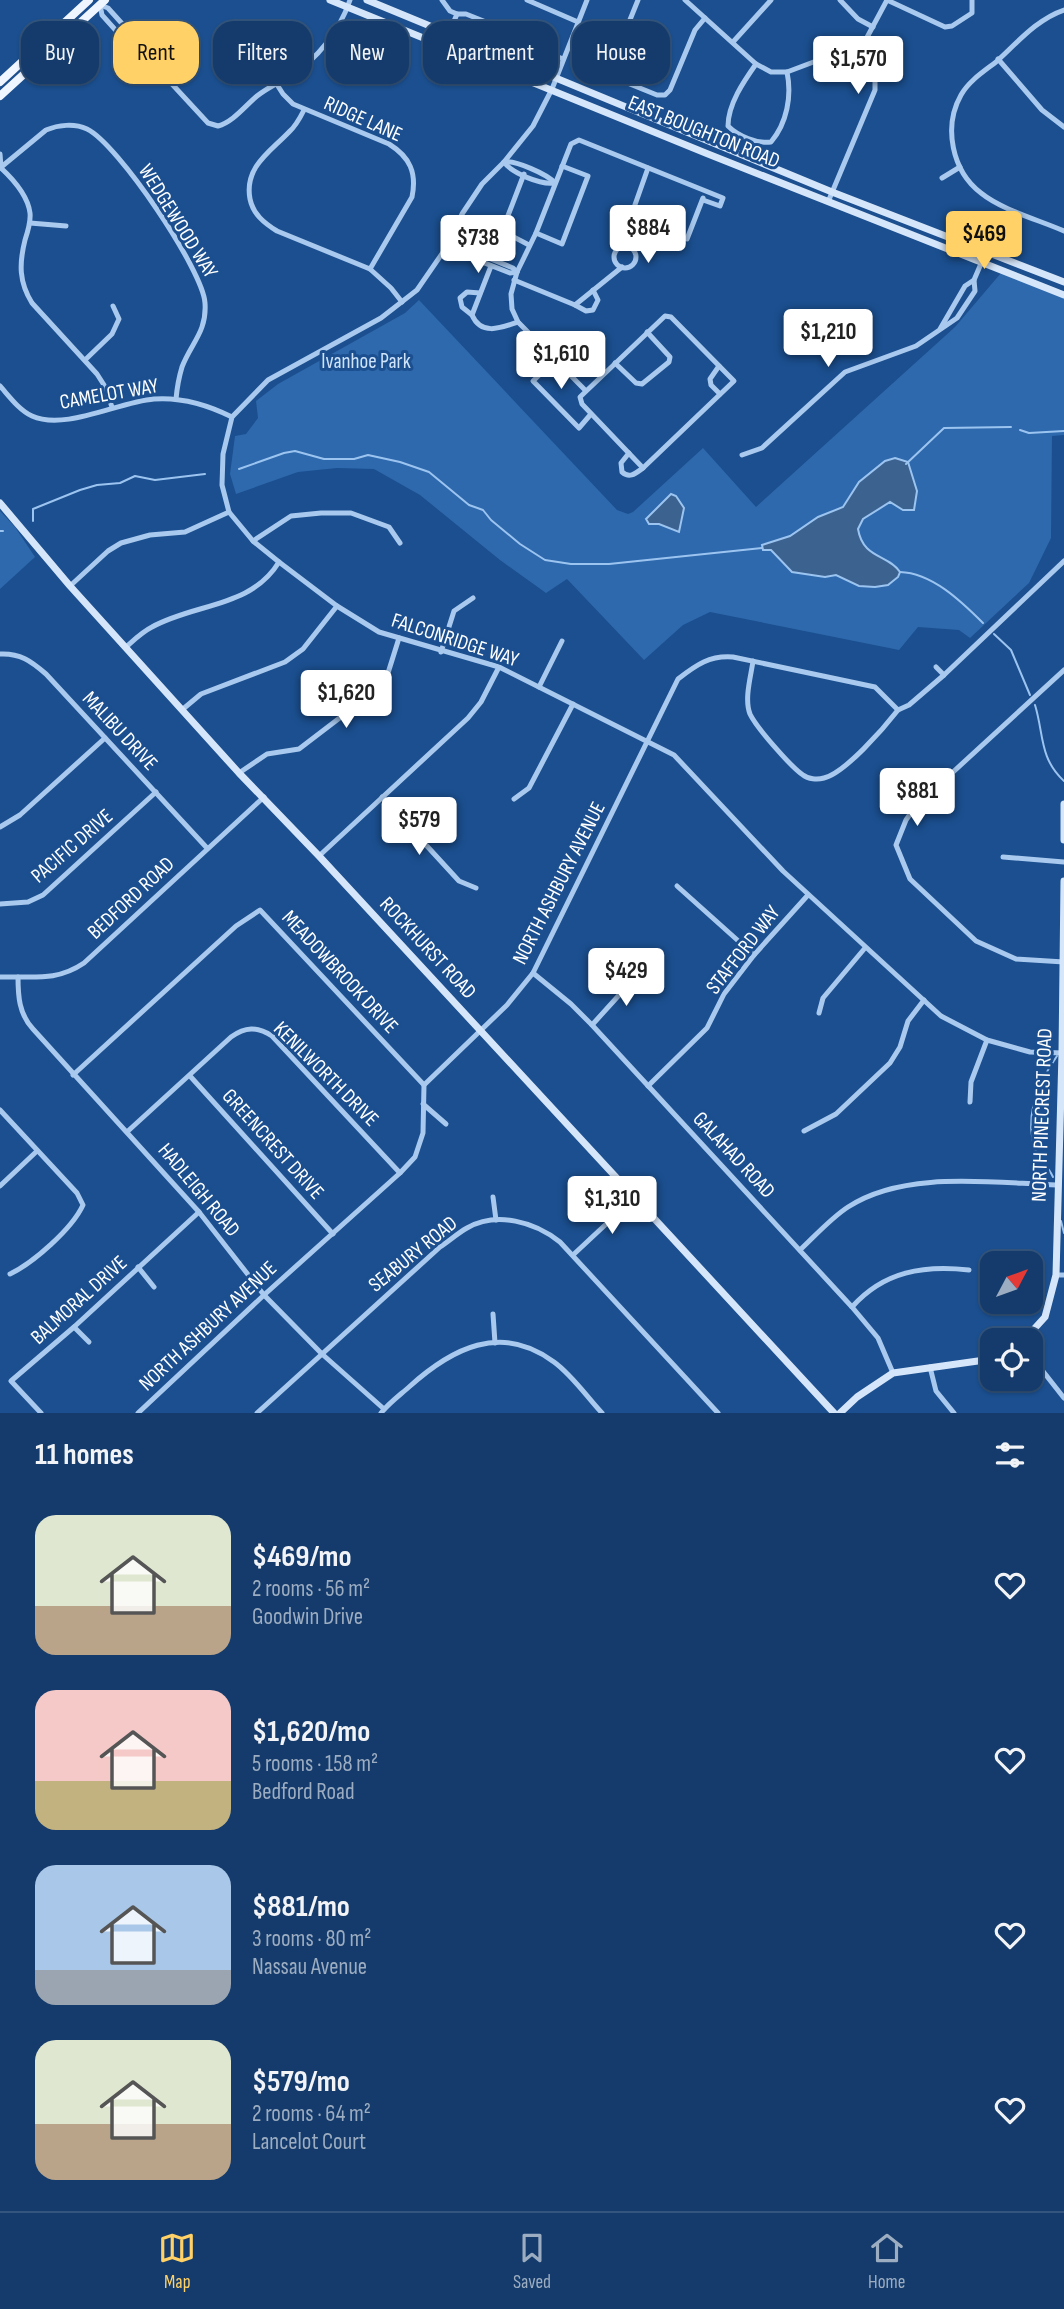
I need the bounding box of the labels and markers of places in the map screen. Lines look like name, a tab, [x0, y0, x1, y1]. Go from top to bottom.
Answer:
pin: $1,570	[801, 36, 915, 96]
pin: $884	[607, 205, 689, 265]
pin: $469	[943, 212, 1025, 271]
pin: $738	[437, 216, 519, 275]
pin: $1,210	[771, 310, 885, 369]
pin: $1,610	[504, 332, 618, 391]
pin: $1,620	[289, 670, 403, 730]
pin: $881	[876, 768, 958, 828]
pin: $579	[378, 798, 460, 857]
pin: $429	[585, 948, 667, 1008]
pin: $1,310	[555, 1176, 669, 1236]

